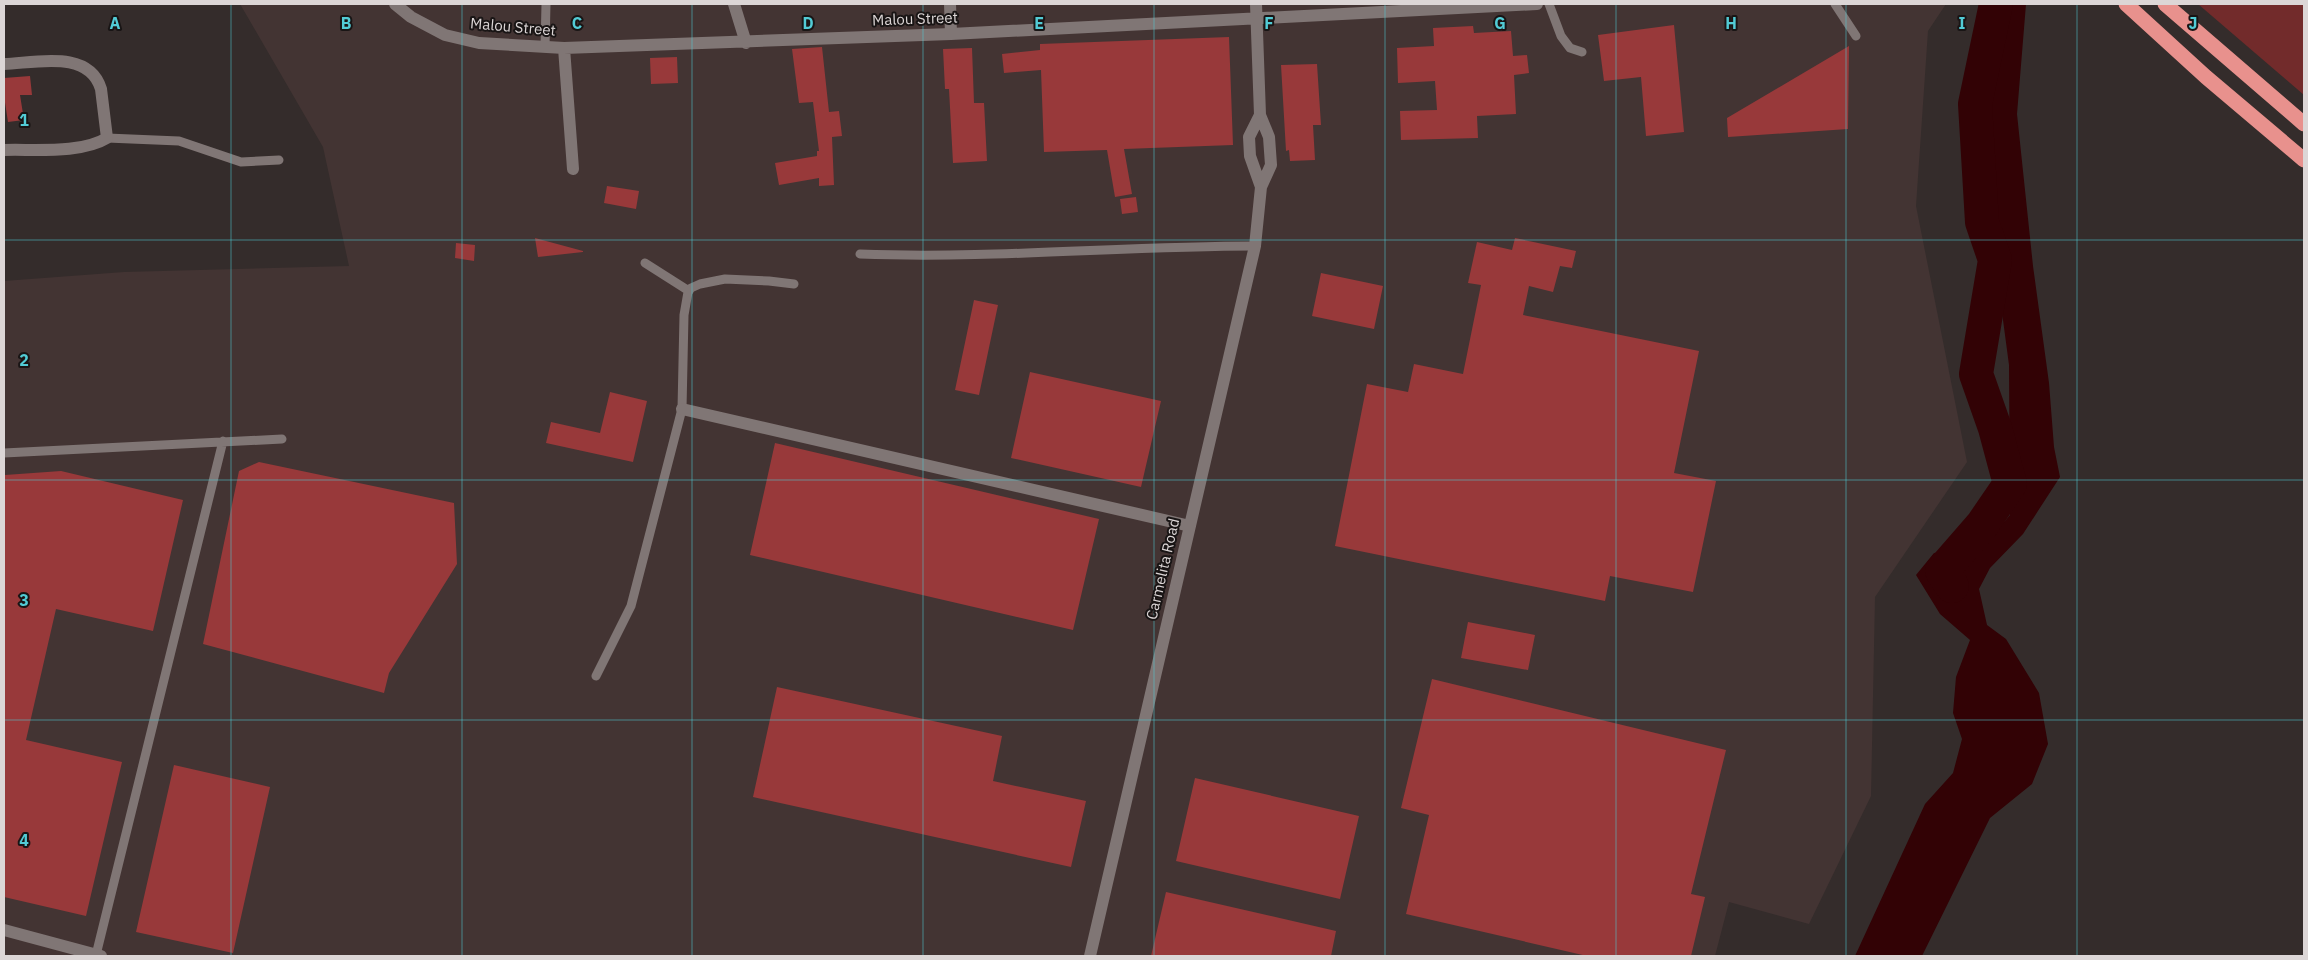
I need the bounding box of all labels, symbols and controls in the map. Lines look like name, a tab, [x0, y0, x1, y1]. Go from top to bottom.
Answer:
street label: Malou Street	[872, 8, 958, 29]
text: A	[110, 13, 121, 33]
text: B	[341, 13, 352, 33]
street label: Malou Street	[469, 13, 557, 40]
text: C	[572, 13, 582, 33]
text: D	[802, 13, 814, 33]
text: E	[1034, 13, 1044, 33]
text: F	[1264, 13, 1274, 33]
text: G	[1494, 13, 1506, 33]
text: H	[1725, 13, 1737, 33]
text: I	[1959, 13, 1966, 33]
text: J	[2189, 13, 2197, 33]
text: 1	[19, 110, 29, 130]
text: 2	[19, 350, 29, 370]
street label: Carmelita Road	[1142, 516, 1183, 621]
text: 3	[19, 590, 29, 610]
text: 4	[19, 830, 29, 850]

